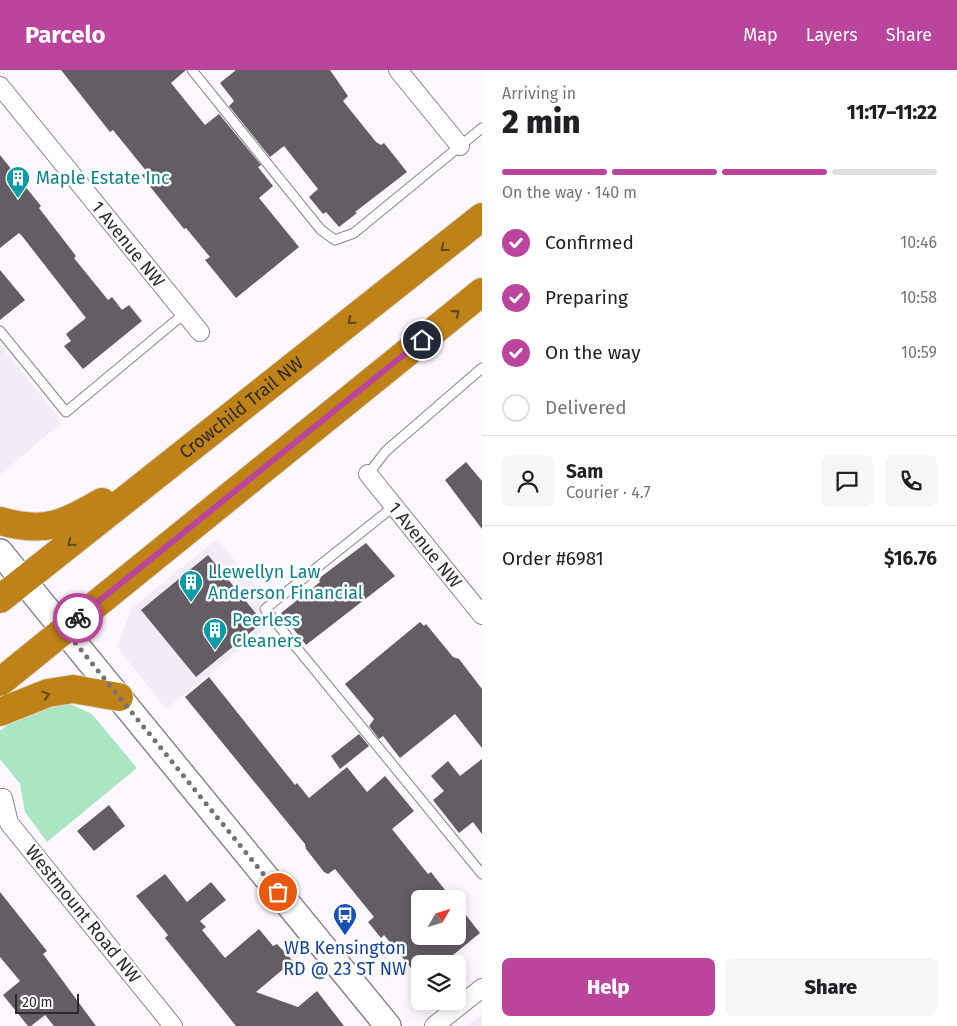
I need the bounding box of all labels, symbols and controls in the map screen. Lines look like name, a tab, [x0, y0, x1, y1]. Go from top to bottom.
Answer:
text: Parcelo	[25, 21, 106, 49]
text: Map	[743, 24, 778, 46]
text: Layers	[806, 24, 858, 46]
text: Share	[886, 24, 932, 46]
text: Arriving in	[502, 84, 576, 103]
text: 11:17–11:22	[847, 101, 937, 124]
text: 2 min	[502, 103, 580, 141]
building icon: Maple Estate Inc	[5, 165, 31, 199]
place label: Maple Estate Inc	[36, 167, 170, 189]
text: On the way · 140 m	[502, 183, 637, 202]
street label: 1 Avenue NW	[87, 197, 169, 292]
icon: check	[502, 229, 530, 257]
text: Confirmed	[545, 231, 634, 254]
text: 10:46	[900, 233, 937, 252]
one-way arrow	[441, 242, 450, 250]
icon: check	[502, 284, 530, 312]
text: Preparing	[545, 286, 628, 309]
text: 10:58	[900, 288, 937, 307]
one-way arrow	[450, 310, 459, 318]
one-way arrow	[348, 316, 357, 324]
pin	[401, 319, 443, 361]
icon: home	[408, 326, 436, 354]
icon: check	[502, 339, 530, 367]
text: On the way	[545, 341, 641, 364]
text: 10:59	[901, 343, 937, 362]
street label: Crowchild Trail NW	[175, 352, 308, 463]
text: Delivered	[545, 396, 627, 419]
button: person	[502, 455, 554, 507]
button: chat	[821, 455, 873, 507]
button: phone	[885, 455, 937, 507]
text: Sam	[566, 460, 603, 483]
text: Courier · 4.7	[566, 483, 651, 502]
street label: 1 Avenue NW	[384, 498, 466, 593]
one-way arrow	[67, 538, 76, 547]
text: Order #6981	[502, 547, 604, 570]
text: $16.76	[884, 547, 937, 570]
place label: Llewellyn Law Anderson Financial	[208, 561, 363, 604]
building icon: Llewellyn Law Anderson Financial	[178, 569, 204, 603]
courier	[53, 593, 103, 643]
icon: bike	[64, 604, 92, 632]
place label: Peerless Cleaners	[232, 609, 302, 652]
building icon: Peerless Cleaners	[202, 617, 228, 651]
one-way arrow	[41, 690, 49, 700]
street label: Westmount Road NW	[21, 841, 145, 987]
pin	[257, 871, 299, 913]
icon: bag	[264, 878, 292, 906]
north arrow	[411, 890, 466, 945]
map controls	[411, 890, 466, 1010]
bus stop icon: WB Kensington RD @ 23 ST NW	[332, 902, 358, 936]
place label: WB Kensington RD @ 23 ST NW	[283, 937, 407, 980]
button: layers	[411, 955, 466, 1010]
button: Help	[502, 958, 715, 1016]
button: Share	[725, 958, 937, 1016]
scale bar	[15, 991, 79, 1014]
text: 20 m	[22, 994, 52, 1011]

